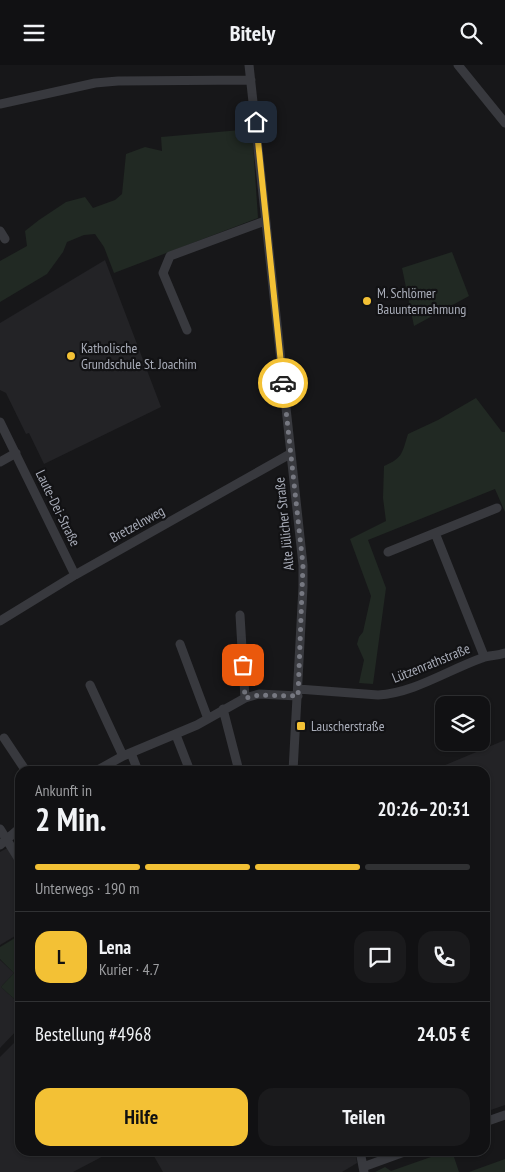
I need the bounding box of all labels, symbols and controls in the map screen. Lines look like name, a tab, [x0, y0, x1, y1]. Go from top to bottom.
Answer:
icon: menu	[20, 19, 48, 47]
text: Bitely	[230, 19, 275, 47]
icon: search	[457, 19, 485, 47]
pin	[235, 101, 277, 143]
icon: home	[242, 108, 270, 136]
place label: M. Schlömer Bauunternehmung	[377, 284, 466, 318]
marker: M. Schlömer Bauunternehmung	[361, 295, 373, 307]
place label: Katholische Grundschule St. Joachim	[81, 339, 197, 373]
marker: Katholische Grundschule St. Joachim	[65, 350, 77, 362]
courier	[258, 358, 308, 408]
icon: car	[269, 369, 297, 397]
street label: Laute-Dei-Straße	[32, 467, 84, 549]
street label: Alte Jülicher Straße	[270, 476, 298, 572]
street label: Bretzelnweg	[106, 502, 168, 546]
street label: Lützenrathstraße	[389, 639, 473, 687]
pin	[222, 644, 264, 686]
icon: bag	[229, 651, 257, 679]
map controls	[435, 696, 490, 751]
button: layers	[435, 696, 490, 751]
place label: Lauscherstraße	[311, 717, 385, 735]
marker: Lauscherstraße	[295, 720, 307, 732]
text: Ankunft in	[35, 780, 92, 800]
text: 20:26–20:31	[377, 797, 470, 821]
text: 2 Min.	[35, 798, 106, 840]
text: Unterwegs · 190 m	[35, 878, 139, 898]
button: chat	[354, 931, 406, 983]
button: phone	[418, 931, 470, 983]
text: Lena	[99, 935, 131, 959]
text: L	[57, 945, 65, 969]
text: Kurier · 4.7	[99, 959, 160, 979]
text: Bestellung #4968	[35, 1022, 152, 1046]
text: 24.05 €	[417, 1022, 470, 1046]
button: Hilfe	[35, 1088, 248, 1146]
button: Teilen	[258, 1088, 470, 1146]

